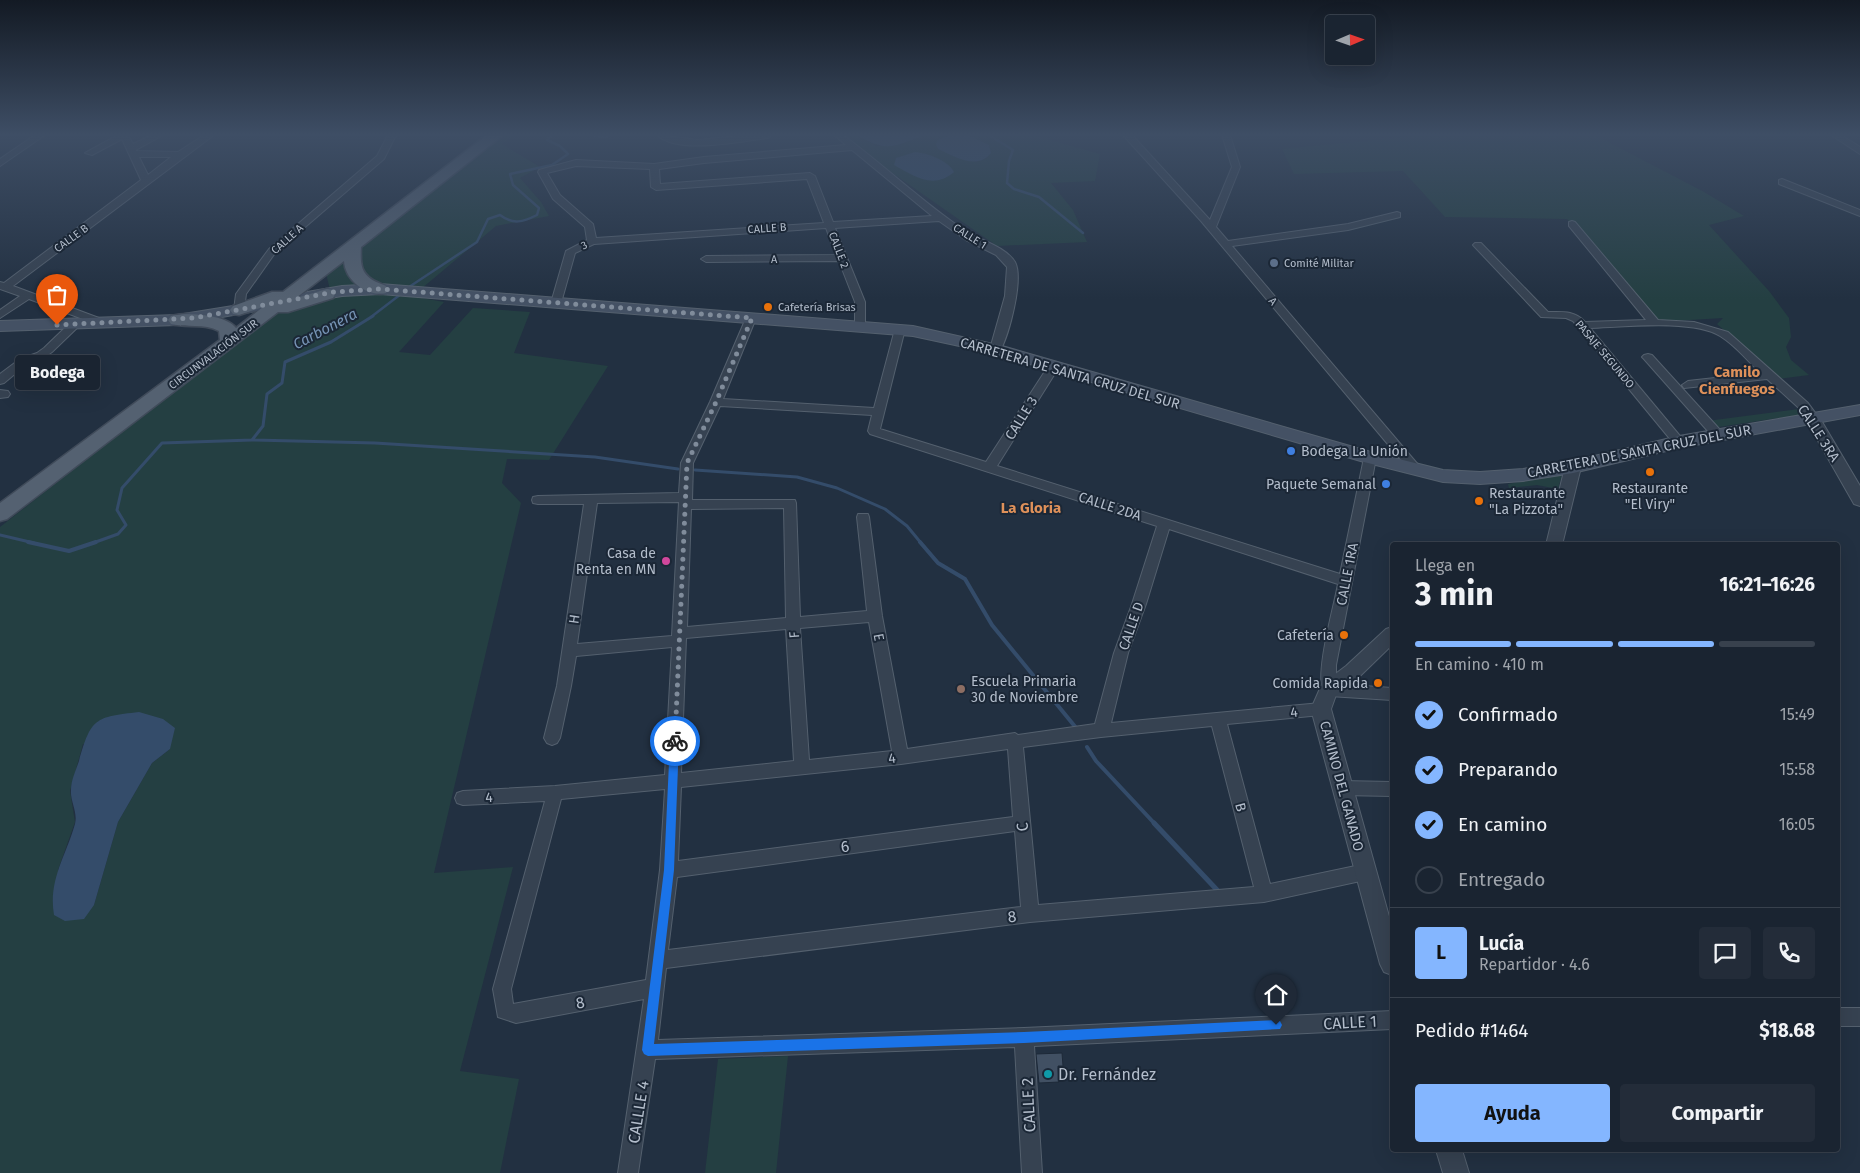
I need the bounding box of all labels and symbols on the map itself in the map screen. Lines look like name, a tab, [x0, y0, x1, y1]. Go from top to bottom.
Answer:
north arrow	[1325, 15, 1375, 65]
street label: CALLE A	[269, 221, 307, 257]
street label: CALLE B	[747, 221, 787, 236]
street label: CALLE 1	[951, 221, 989, 252]
street label: CALLE B	[52, 222, 91, 255]
street label: CALLE 2	[826, 230, 851, 270]
street label: 3	[579, 238, 590, 252]
street label: A	[771, 253, 778, 266]
marker: Comité Militar	[1268, 257, 1280, 269]
place label: Comité Militar	[1284, 257, 1354, 270]
pin	[36, 274, 78, 325]
street label: A	[1266, 295, 1280, 308]
marker: Cafetería Brisas	[762, 301, 774, 313]
place label: Cafetería Brisas	[778, 301, 856, 314]
water label: Carbonera	[290, 305, 360, 353]
street label: CIRCUNVALACIÓN SUR	[166, 316, 261, 392]
street label: PASAJE SEGUNDO	[1572, 318, 1637, 391]
street label: CARRETERA DE SANTA CRUZ DEL SUR	[958, 334, 1182, 413]
callout: Bodega	[15, 355, 100, 390]
district label: Camilo Cienfuegos	[1699, 363, 1775, 398]
street label: CALLE 3	[1001, 393, 1041, 443]
street label: CALLE 3RA	[1794, 402, 1843, 465]
street label: CARRETERA DE SANTA CRUZ DEL SUR	[1526, 421, 1753, 482]
place label: Bodega La Unión	[1301, 443, 1408, 460]
marker: Bodega La Unión	[1285, 445, 1297, 457]
marker: Restaurante "El Viry"	[1644, 466, 1656, 478]
place label: Paquete Semanal	[1266, 476, 1376, 493]
marker: Paquete Semanal	[1380, 478, 1392, 490]
place label: Restaurante "El Viry"	[1612, 480, 1688, 513]
place label: Restaurante "La Pizzota"	[1489, 485, 1565, 518]
street label: CALLE 2DA	[1076, 488, 1143, 525]
marker: Restaurante "La Pizzota"	[1473, 495, 1485, 507]
district label: La Gloria	[1001, 499, 1061, 517]
street label: CALLE 1RA	[1333, 541, 1362, 607]
place label: Casa de Renta en MN	[576, 545, 656, 578]
marker: Casa de Renta en MN	[660, 555, 672, 567]
street label: CALLE D	[1115, 600, 1148, 653]
street label: H	[565, 613, 584, 625]
place label: Cafetería	[1277, 627, 1334, 644]
marker: Cafetería	[1338, 629, 1350, 641]
street label: F	[786, 631, 803, 639]
street label: E	[869, 632, 888, 642]
place label: Escuela Primaria 30 de Noviembre	[971, 673, 1078, 706]
place label: Comida Rapida	[1272, 675, 1368, 692]
marker: Comida Rapida	[1372, 677, 1384, 689]
marker: Escuela Primaria 30 de Noviembre	[955, 683, 967, 695]
street label: 4	[1289, 704, 1299, 721]
courier	[650, 716, 700, 766]
street label: CAMINO DEL GANADO	[1316, 719, 1367, 853]
street label: 4	[887, 750, 897, 767]
street label: 4	[485, 789, 494, 806]
street label: B	[1231, 801, 1250, 813]
street label: C	[1013, 822, 1032, 832]
street label: 6	[840, 836, 851, 856]
street label: 8	[1007, 907, 1018, 926]
pin	[1255, 974, 1297, 1025]
street label: 8	[574, 992, 586, 1013]
street label: CALLE 1	[1323, 1012, 1377, 1033]
place label: Dr. Fernández	[1058, 1065, 1156, 1084]
marker: Dr. Fernández	[1042, 1068, 1054, 1080]
street label: CALLE 2	[1018, 1077, 1039, 1133]
street label: CALLLE 4	[624, 1079, 653, 1145]

